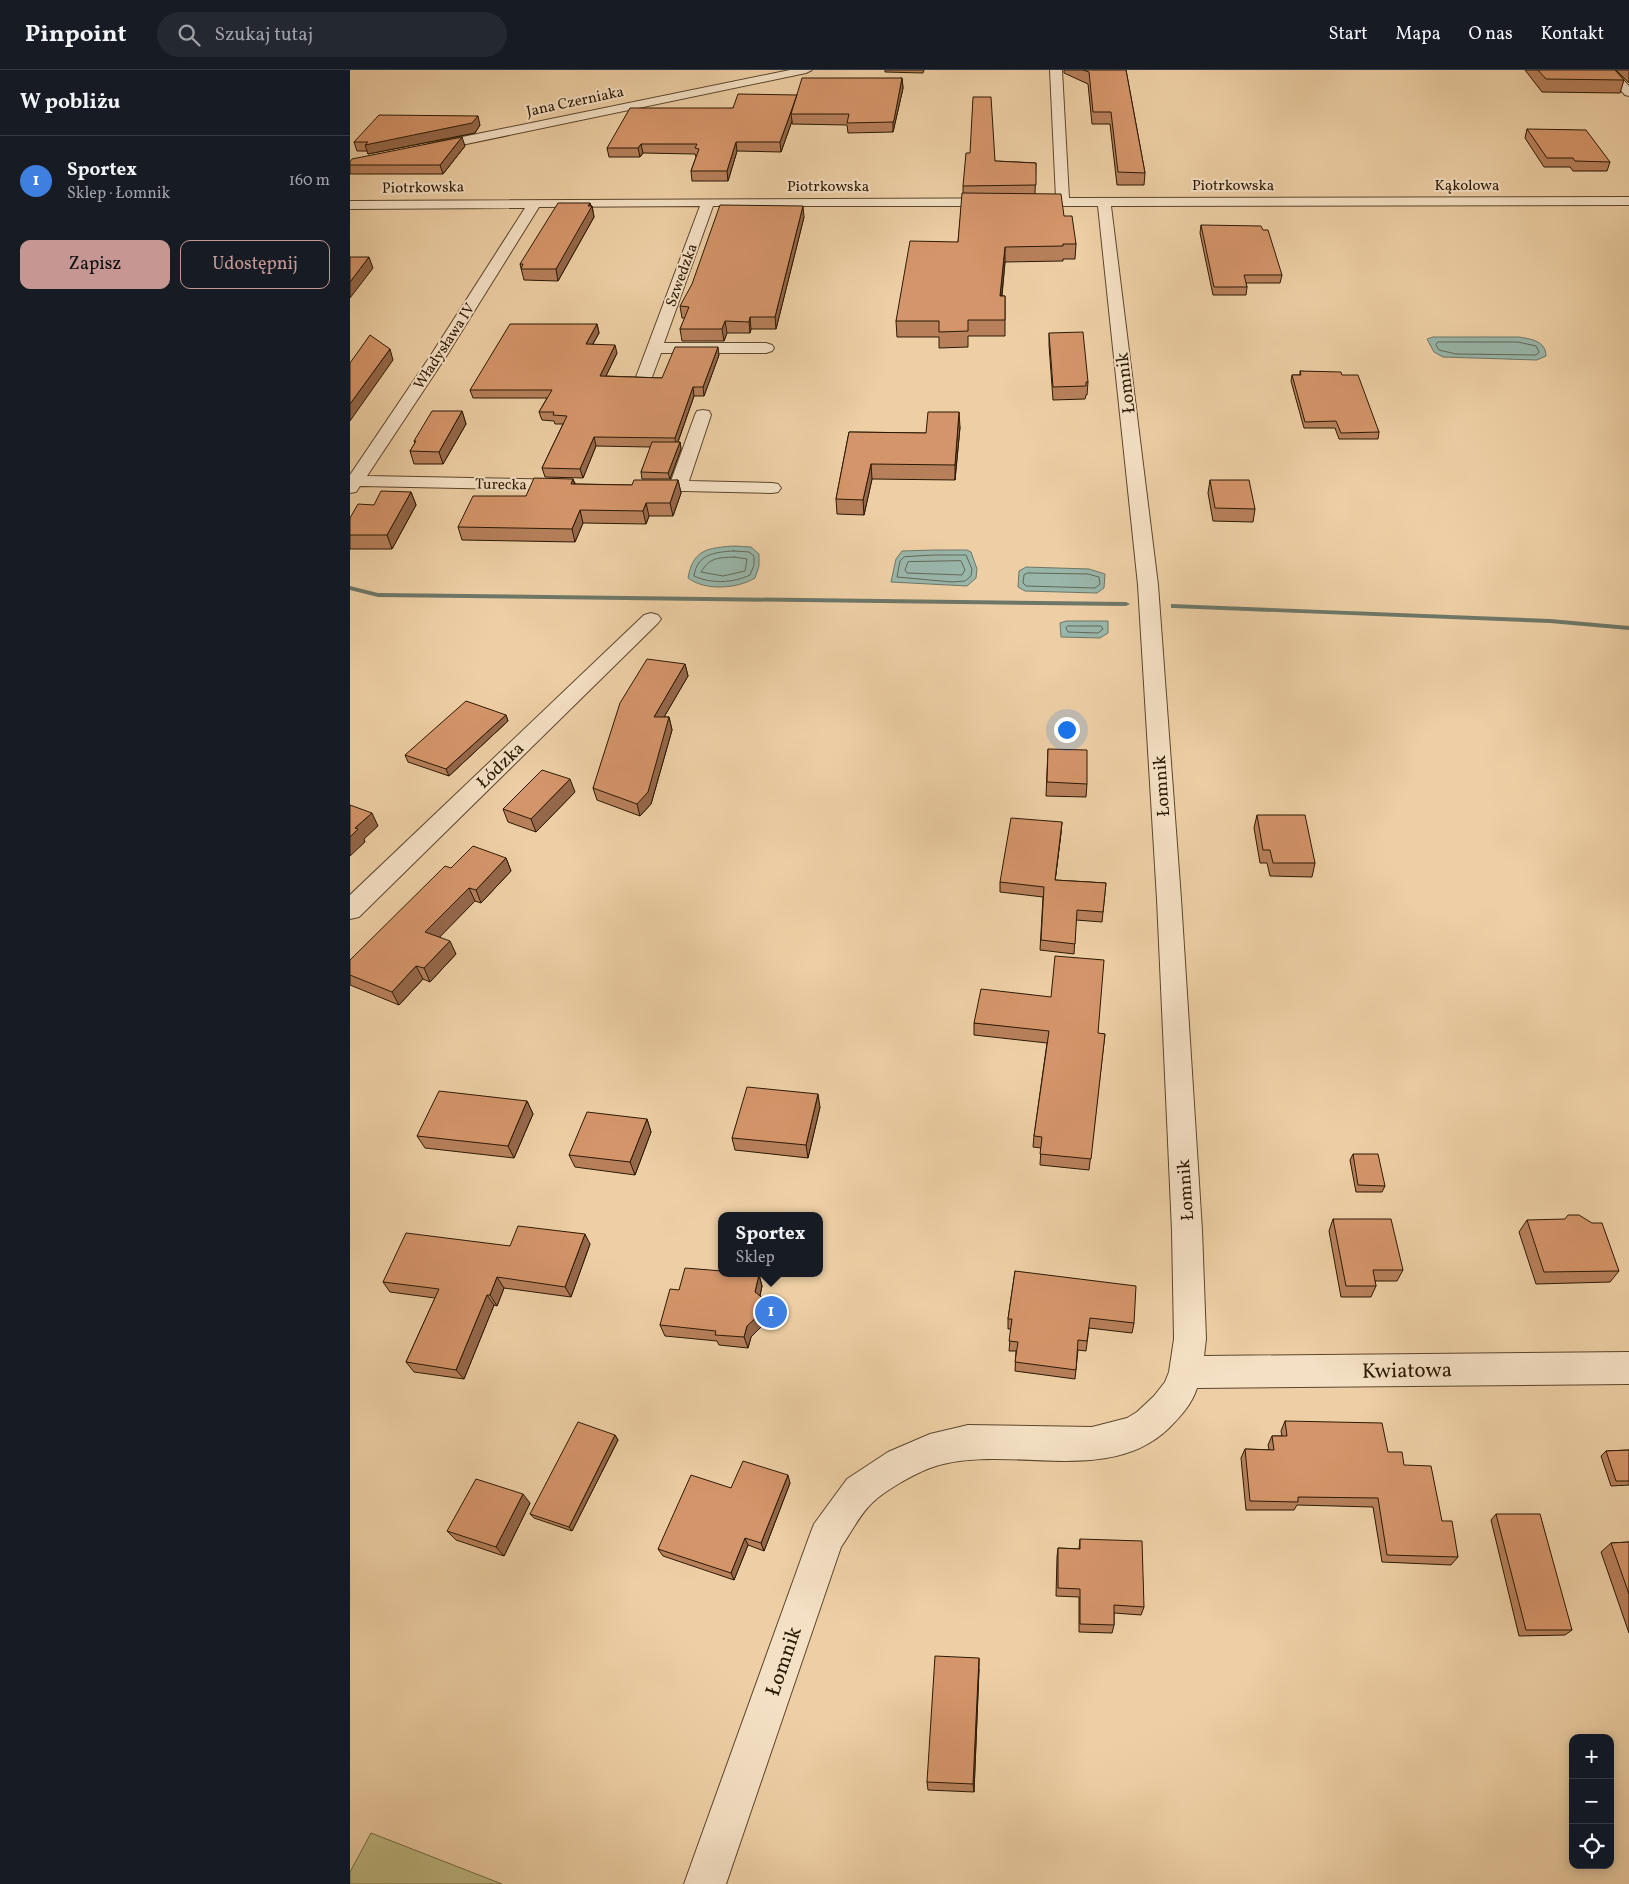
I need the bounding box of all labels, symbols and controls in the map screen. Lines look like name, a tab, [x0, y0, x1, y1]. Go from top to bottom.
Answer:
search box	[157, 12, 507, 57]
text: Pinpoint	[25, 18, 127, 52]
icon: search	[175, 21, 203, 49]
text: Szukaj tutaj	[215, 22, 313, 48]
text: Start	[1329, 22, 1368, 47]
text: Mapa	[1396, 22, 1441, 47]
text: O nas	[1469, 22, 1513, 47]
text: Kontakt	[1541, 22, 1604, 47]
street label: Jana Czerniaka	[525, 82, 626, 123]
text: W pobliżu	[20, 88, 120, 117]
text: Sportex	[67, 157, 137, 183]
text: 1	[33, 170, 39, 192]
text: 160 m	[289, 170, 330, 192]
street label: Piotrkowska	[1192, 176, 1274, 197]
street label: Kąkolowa	[1435, 176, 1499, 197]
street label: Piotrkowska	[382, 177, 464, 200]
street label: Piotrkowska	[787, 177, 869, 198]
text: Sklep · Łomnik	[67, 183, 170, 205]
button: Zapisz	[20, 240, 170, 289]
button: Udostępnij	[180, 240, 330, 289]
street label: Szwedzka	[661, 241, 704, 310]
street label: Władysława IV	[409, 300, 481, 394]
street label: Łomnik	[1110, 351, 1143, 415]
street label: Turecka	[475, 475, 527, 496]
your location	[1054, 717, 1080, 743]
street label: Łódzka	[472, 737, 530, 795]
street label: Łomnik	[1148, 754, 1177, 817]
street label: Łomnik	[1172, 1158, 1201, 1221]
popup	[718, 1212, 823, 1277]
text: Sportex	[736, 1221, 805, 1247]
text: Sklep	[736, 1247, 775, 1269]
pin: 1	[755, 1293, 787, 1331]
street label: Kwiatowa	[1362, 1356, 1452, 1387]
street label: Łomnik	[759, 1622, 810, 1700]
map controls	[1569, 1734, 1614, 1869]
button: +	[1569, 1734, 1614, 1779]
button: −	[1569, 1779, 1614, 1824]
button: locate	[1569, 1824, 1614, 1869]

